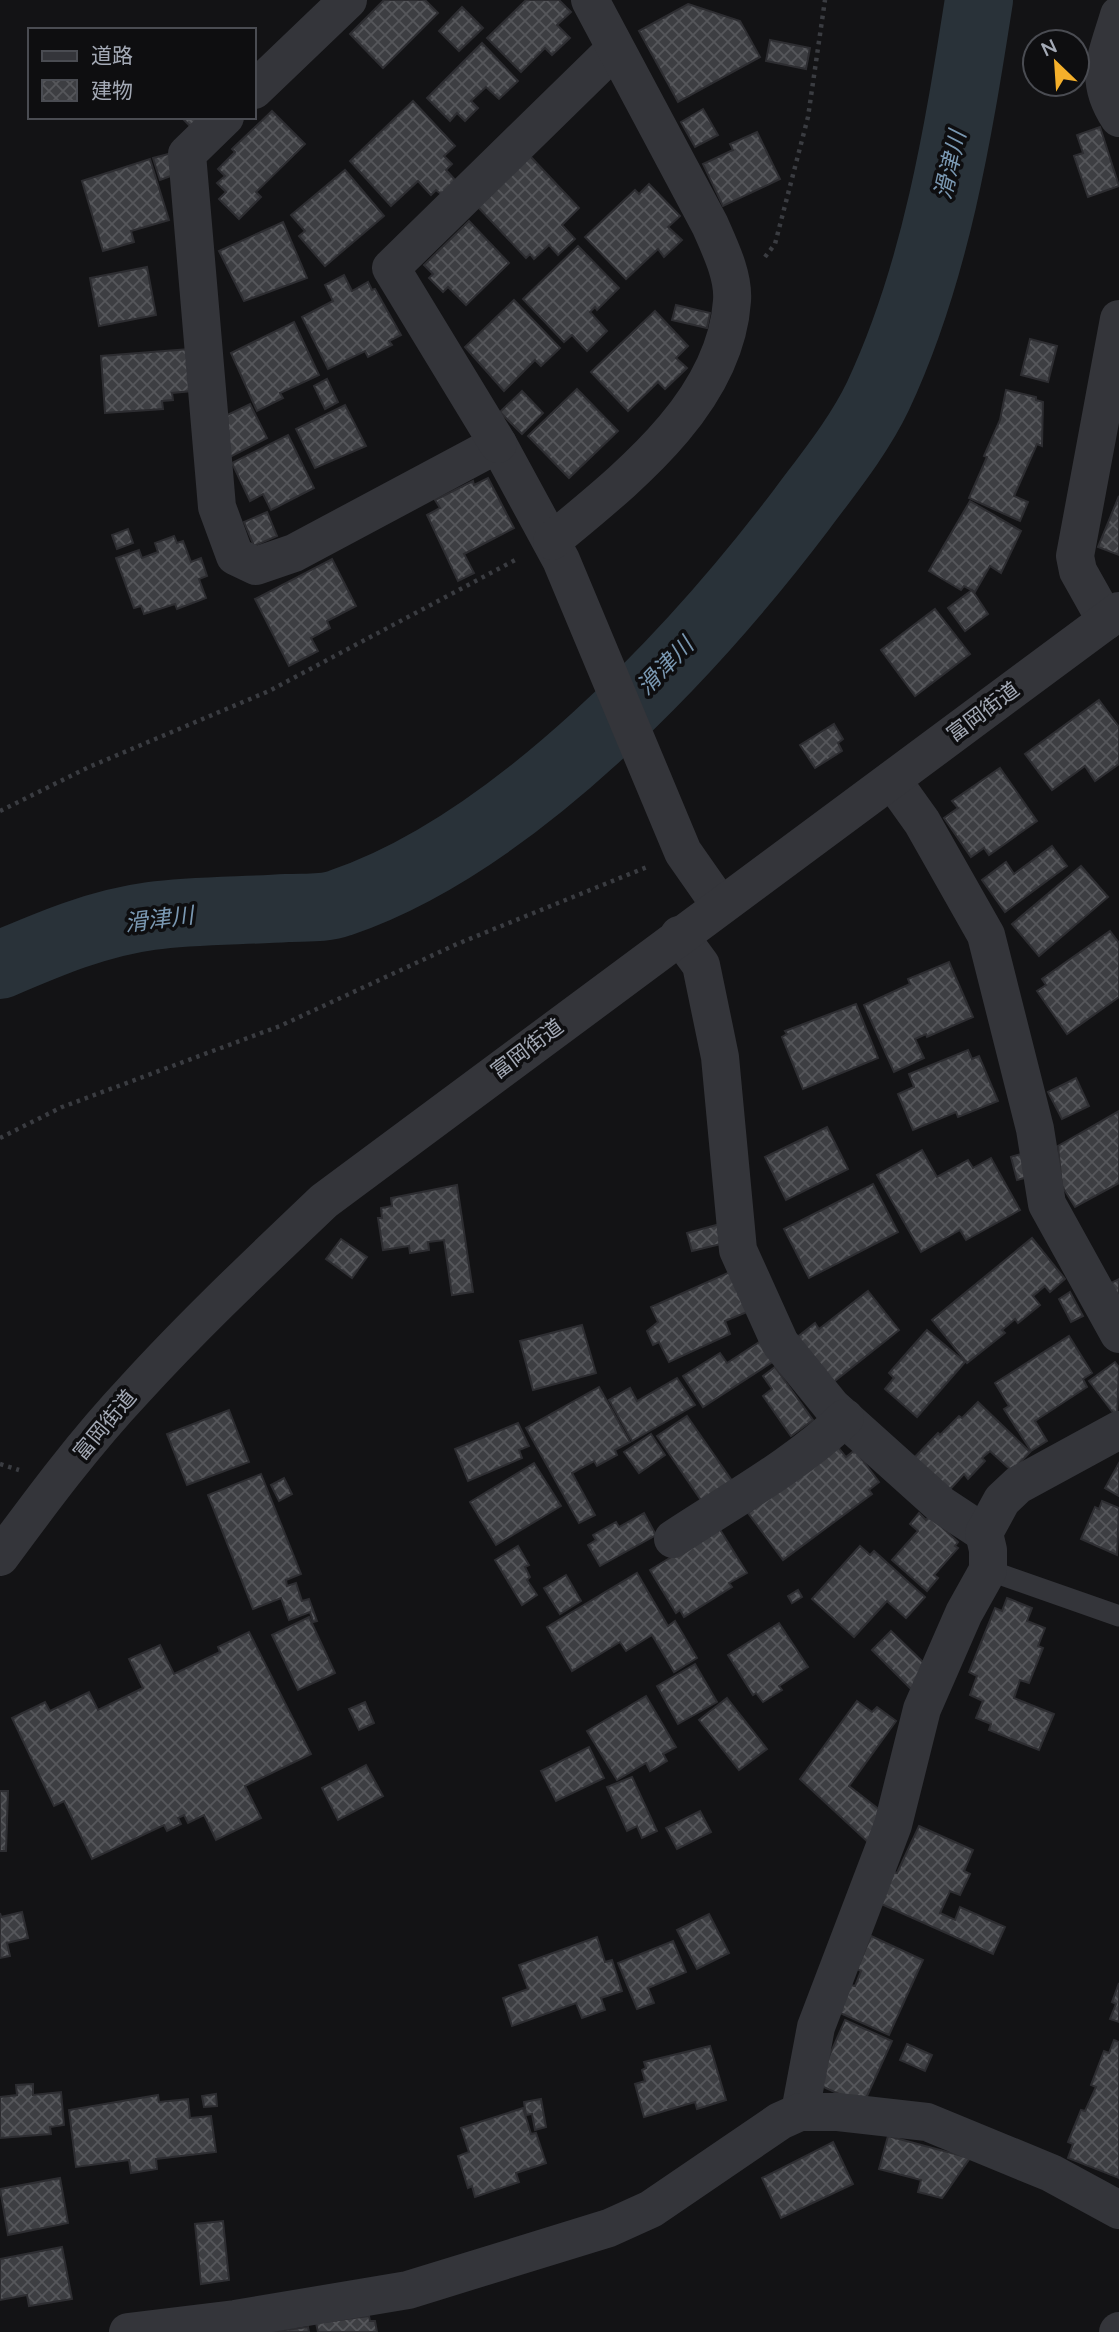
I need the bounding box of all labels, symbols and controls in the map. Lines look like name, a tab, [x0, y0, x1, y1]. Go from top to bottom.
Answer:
legend	[28, 28, 256, 119]
north arrow	[1021, 28, 1091, 98]
text: N	[1037, 34, 1060, 61]
text: 道路	[91, 42, 133, 67]
text: 建物	[91, 77, 133, 102]
water label: 滑津川	[928, 125, 971, 202]
water label: 滑津川	[630, 629, 700, 700]
street label: 富岡街道	[941, 676, 1023, 746]
water label: 滑津川	[123, 900, 198, 936]
street label: 富岡街道	[485, 1013, 567, 1083]
street label: 富岡街道	[67, 1384, 140, 1464]

